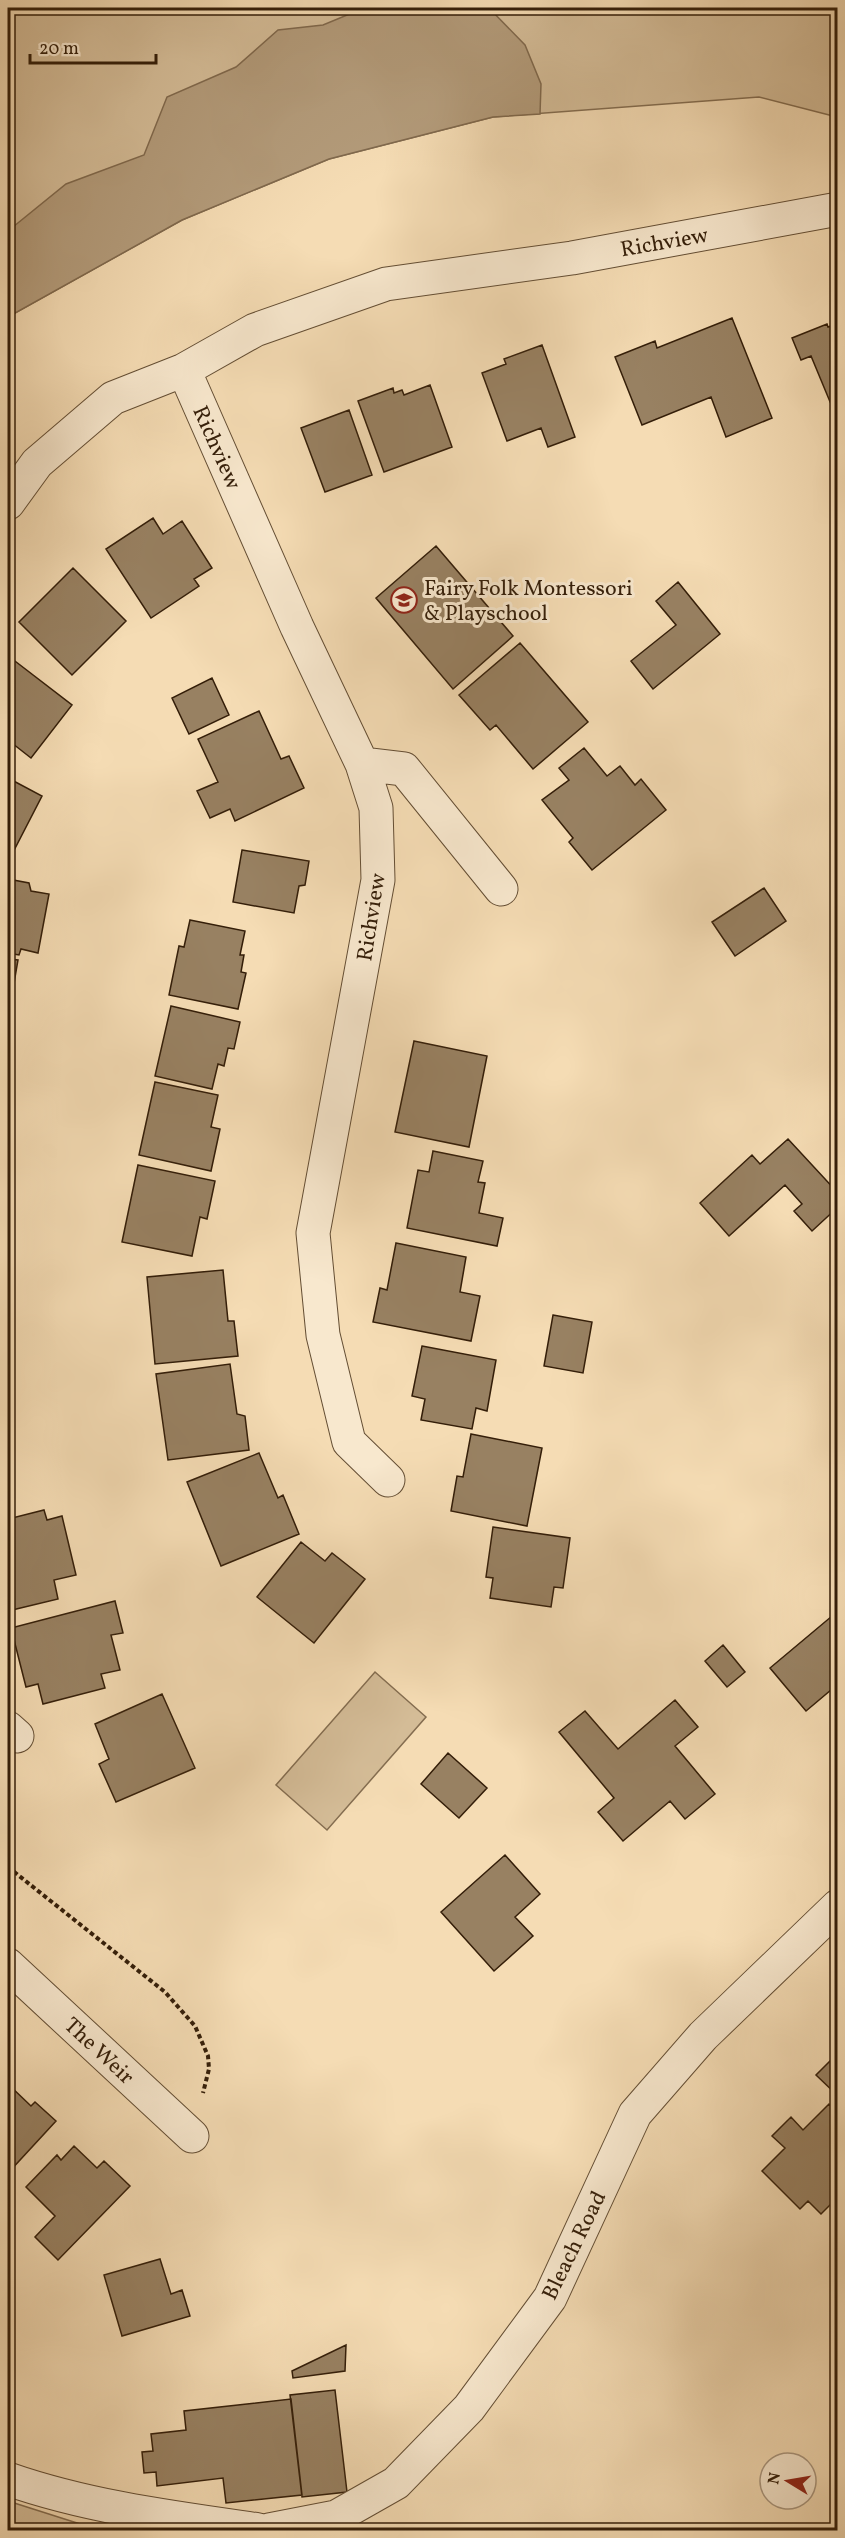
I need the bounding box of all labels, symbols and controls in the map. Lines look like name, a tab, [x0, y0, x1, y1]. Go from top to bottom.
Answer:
scale bar	[30, 27, 156, 65]
text: 20 m	[39, 37, 79, 62]
street label: Richview	[618, 220, 711, 266]
street label: Richview	[184, 401, 248, 495]
place label: Fairy Folk Montessori & Playschool	[424, 574, 633, 630]
school or university icon: Fairy Folk Montessori & Playschool	[389, 585, 419, 615]
street label: Richview	[350, 871, 395, 964]
street label: The Weir	[56, 2011, 140, 2093]
street label: Bleach Road	[535, 2186, 615, 2306]
north arrow	[758, 2451, 818, 2511]
text: N	[763, 2470, 787, 2486]

